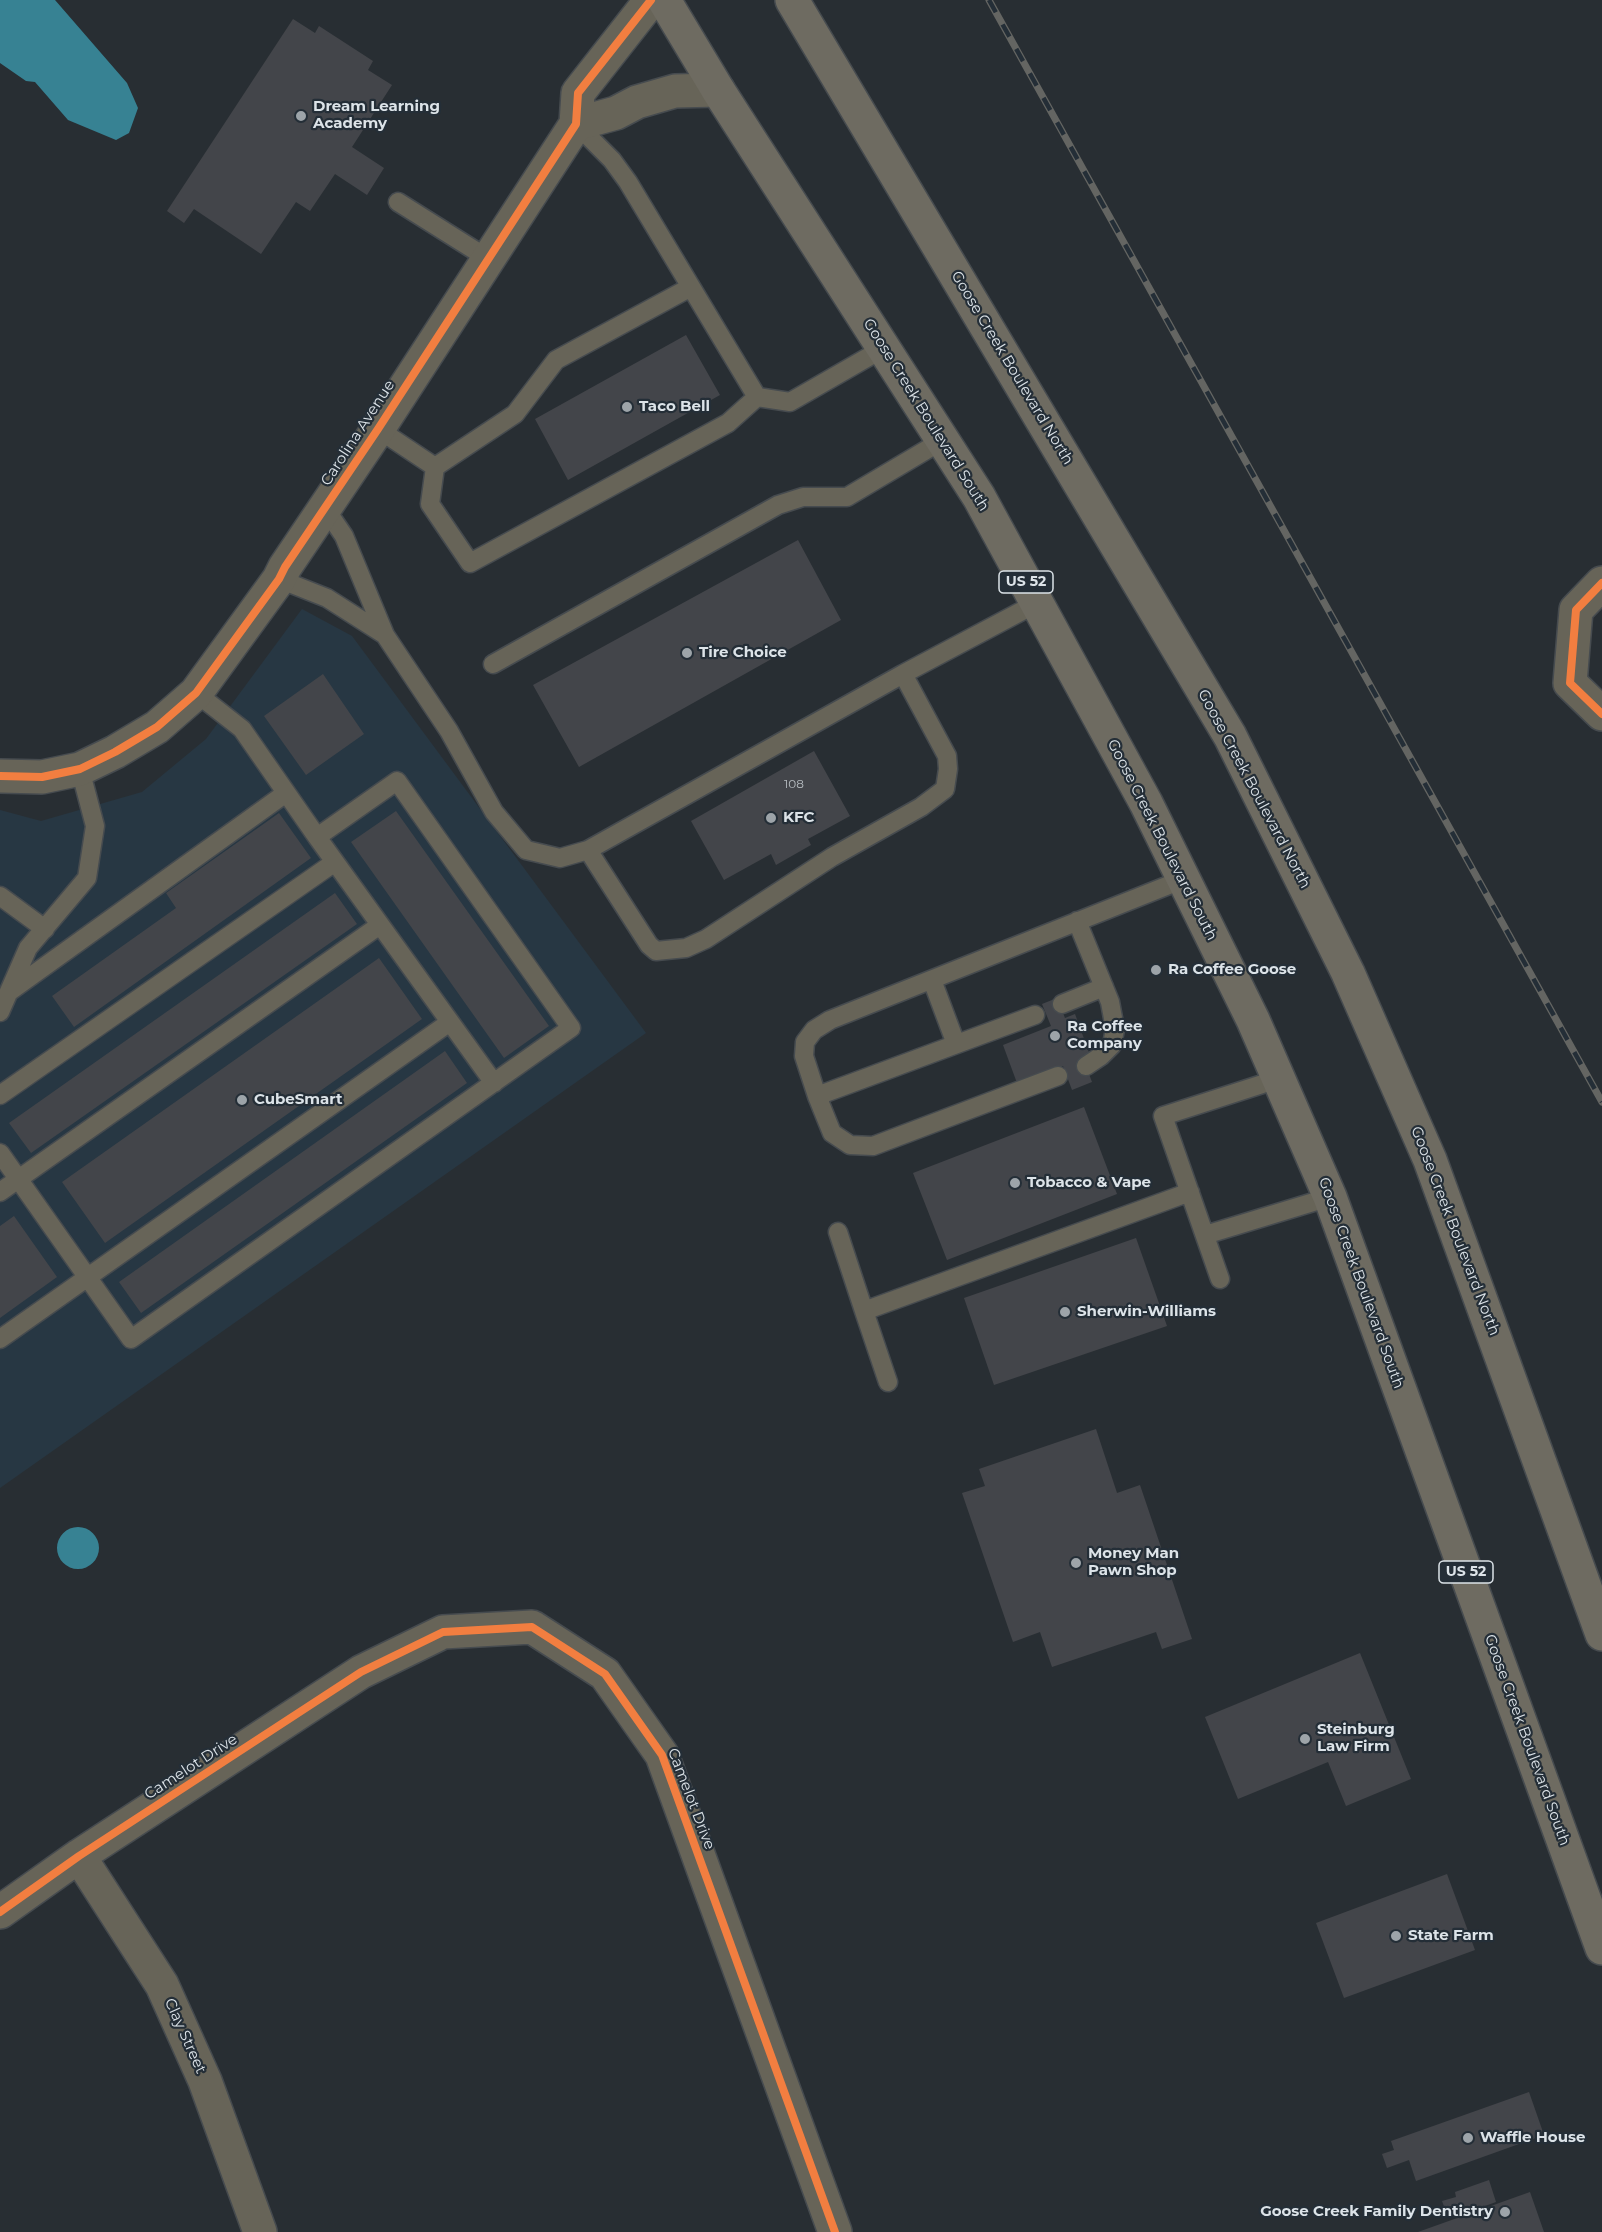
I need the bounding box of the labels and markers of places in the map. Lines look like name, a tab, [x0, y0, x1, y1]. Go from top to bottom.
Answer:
place label: Dream Learning Academy	[313, 98, 440, 133]
marker: Dream Learning Academy	[294, 109, 308, 123]
place label: Taco Bell	[639, 398, 710, 416]
marker: Taco Bell	[620, 400, 634, 414]
place label: Tire Choice	[699, 644, 787, 662]
marker: Tire Choice	[680, 646, 694, 660]
place label: KFC	[783, 809, 814, 827]
marker: KFC	[764, 811, 778, 825]
place label: Ra Coffee Goose	[1168, 961, 1296, 979]
marker: Ra Coffee Goose	[1149, 963, 1163, 977]
place label: Ra Coffee Company	[1067, 1018, 1142, 1053]
marker: Ra Coffee Company	[1048, 1029, 1062, 1043]
place label: CubeSmart	[254, 1091, 343, 1109]
marker: CubeSmart	[235, 1093, 249, 1107]
place label: Tobacco & Vape	[1027, 1174, 1151, 1192]
marker: Tobacco & Vape	[1008, 1176, 1022, 1190]
place label: Sherwin-Williams	[1077, 1303, 1216, 1321]
marker: Sherwin-Williams	[1058, 1305, 1072, 1319]
place label: Money Man Pawn Shop	[1088, 1545, 1179, 1580]
marker: Money Man Pawn Shop	[1069, 1556, 1083, 1570]
place label: Steinburg Law Firm	[1317, 1721, 1395, 1756]
marker: Steinburg Law Firm	[1298, 1732, 1312, 1746]
place label: State Farm	[1408, 1927, 1494, 1945]
marker: State Farm	[1389, 1929, 1403, 1943]
place label: Waffle House	[1480, 2129, 1585, 2147]
marker: Waffle House	[1461, 2131, 1475, 2145]
place label: Goose Creek Family Dentistry	[1260, 2203, 1493, 2221]
marker: Goose Creek Family Dentistry	[1498, 2205, 1512, 2219]

